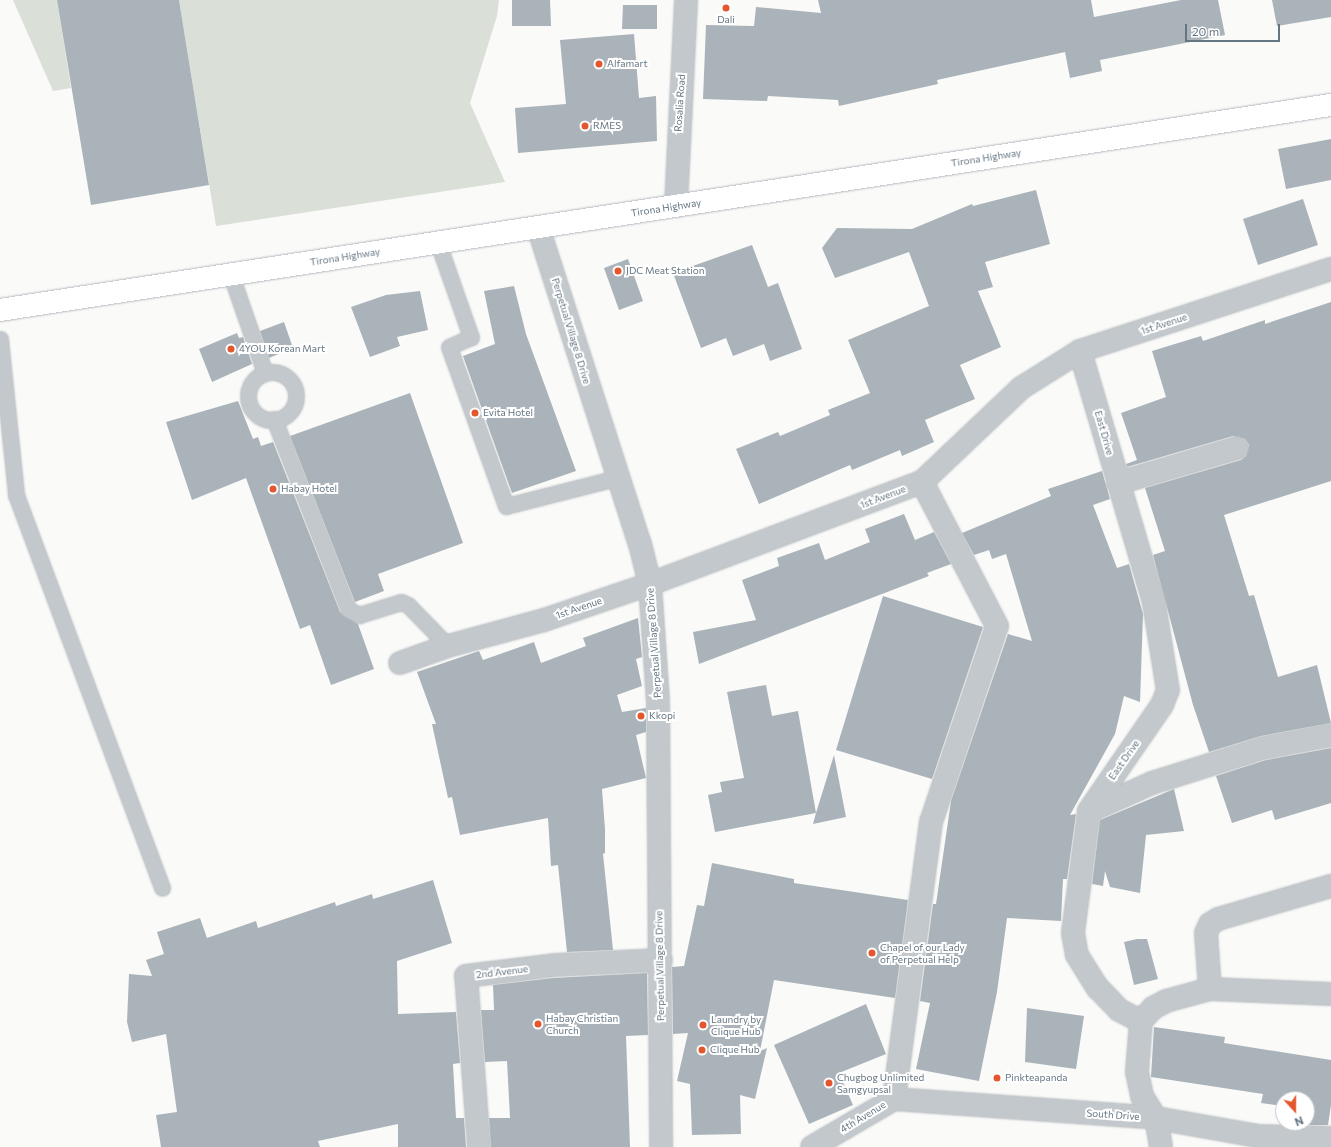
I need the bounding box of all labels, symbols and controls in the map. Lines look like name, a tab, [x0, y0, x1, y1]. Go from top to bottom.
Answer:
marker: Dali	[721, 3, 731, 13]
place label: Dali	[717, 14, 735, 26]
scale bar	[1187, 16, 1282, 42]
text: 20 m	[1192, 24, 1219, 38]
place label: Alfamart	[607, 58, 648, 70]
marker: Alfamart	[594, 59, 604, 69]
street label: Rosalia Road	[672, 74, 688, 132]
place label: RMES	[593, 120, 621, 132]
marker: RMES	[580, 121, 590, 131]
street label: Tirona Highway	[950, 147, 1022, 169]
street label: Tirona Highway	[630, 197, 702, 219]
street label: Tirona Highway	[309, 246, 381, 268]
place label: JDC Meat Station	[626, 265, 705, 277]
marker: JDC Meat Station	[613, 266, 623, 276]
street label: Perpetual Village 8 Drive	[549, 277, 593, 385]
street label: 1st Avenue	[1139, 311, 1189, 337]
place label: 4YOU Korean Mart	[239, 343, 325, 355]
marker: 4YOU Korean Mart	[226, 344, 236, 354]
place label: Evita Hotel	[483, 407, 533, 419]
marker: Evita Hotel	[470, 408, 480, 418]
street label: East Drive	[1092, 409, 1116, 457]
place label: Habay Hotel	[281, 483, 337, 495]
street label: 1st Avenue	[858, 483, 908, 511]
marker: Habay Hotel	[268, 484, 278, 494]
street label: Perpetual Village 8 Drive	[644, 588, 664, 698]
street label: 1st Avenue	[554, 594, 604, 622]
place label: Kkopi	[649, 710, 675, 722]
marker: Kkopi	[636, 711, 646, 721]
street label: East Drive	[1106, 738, 1142, 782]
street label: Perpetual Village 8 Drive	[653, 911, 667, 1021]
place label: Chapel of our Lady of Perpetual Help	[880, 941, 965, 964]
marker: Chapel of our Lady of Perpetual Help	[867, 948, 877, 958]
street label: 2nd Avenue	[475, 963, 529, 981]
place label: Habay Christian Church	[546, 1012, 618, 1036]
place label: Laundry by Clique Hub	[711, 1013, 761, 1036]
marker: Habay Christian Church	[533, 1019, 543, 1029]
marker: Laundry by Clique Hub	[698, 1020, 708, 1030]
place label: Clique Hub	[710, 1044, 760, 1056]
marker: Clique Hub	[697, 1045, 707, 1055]
place label: Chugbog Unlimited Samgyupsal	[837, 1071, 924, 1094]
place label: Pinkteapanda	[1005, 1072, 1067, 1084]
marker: Pinkteapanda	[992, 1073, 1002, 1083]
marker: Chugbog Unlimited Samgyupsal	[824, 1078, 834, 1088]
north arrow	[1275, 1091, 1315, 1131]
street label: 4th Avenue	[838, 1099, 888, 1135]
street label: South Drive	[1086, 1107, 1140, 1123]
text: N	[1293, 1114, 1305, 1129]

